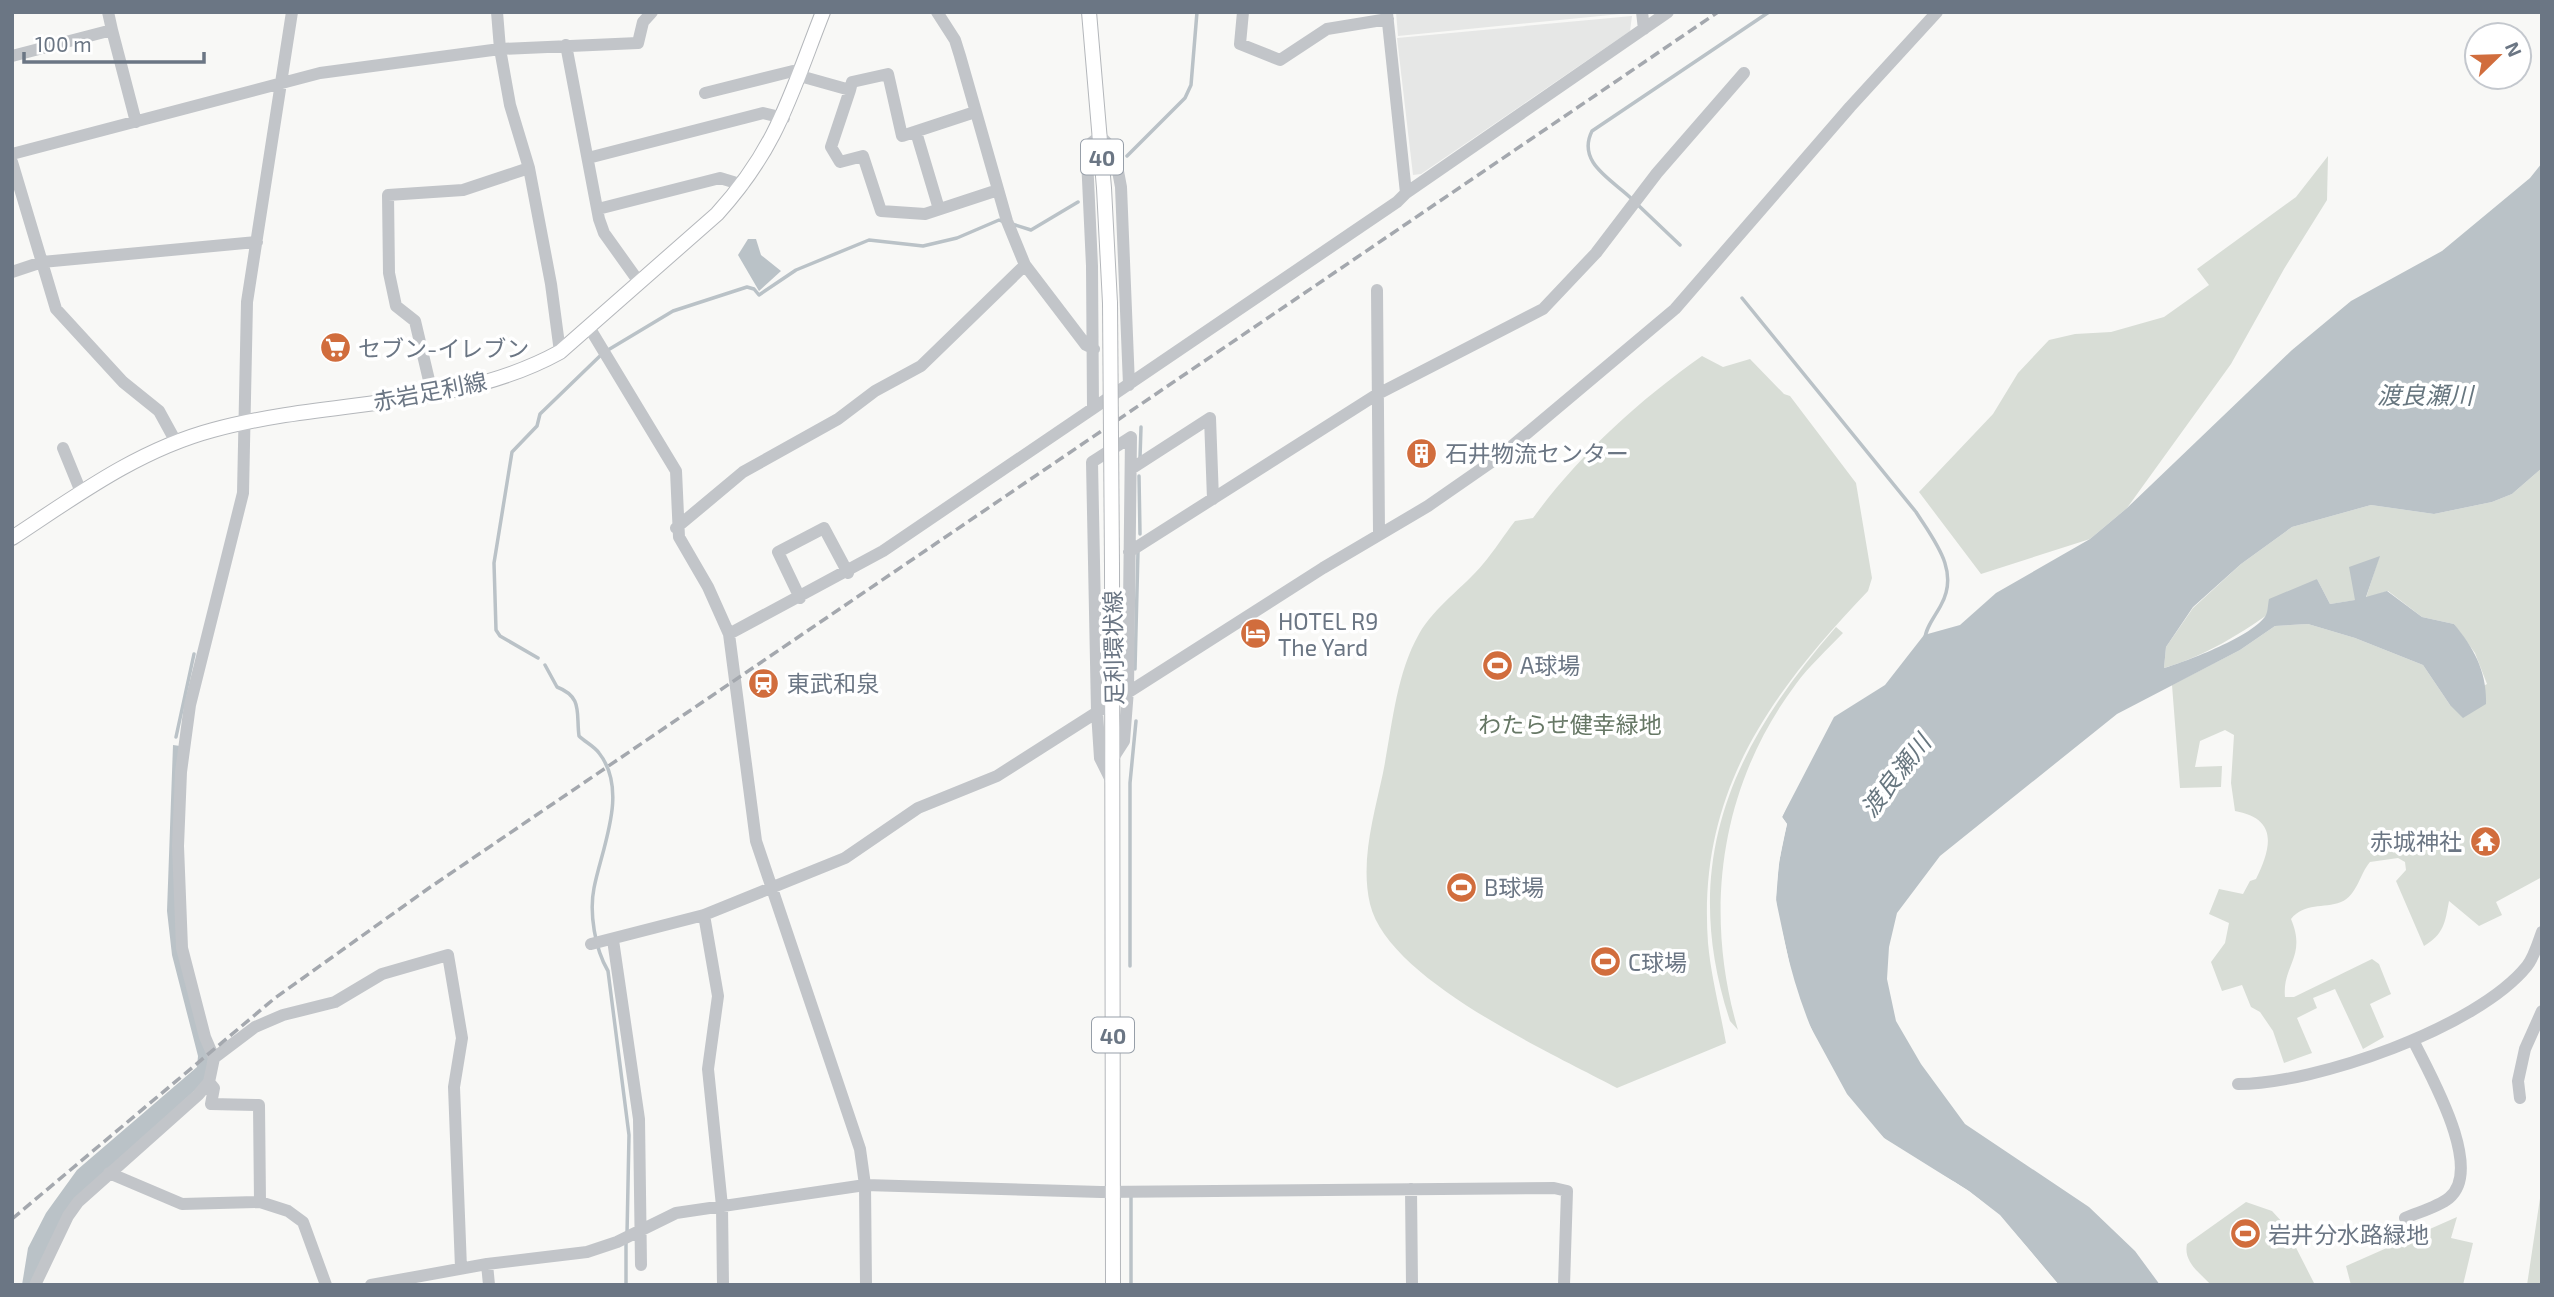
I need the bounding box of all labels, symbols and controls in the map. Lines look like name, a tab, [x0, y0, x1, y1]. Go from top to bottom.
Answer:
scale bar	[24, 21, 205, 65]
north arrow	[2463, 21, 2533, 91]
text: 100 m	[35, 31, 92, 56]
text: N	[2501, 38, 2527, 60]
road number: 40	[1081, 140, 1123, 174]
supermarket icon: セブン-イレブン	[318, 331, 352, 365]
place label: セブン-イレブン	[358, 334, 529, 362]
street label: 赤岩足利線	[371, 366, 489, 416]
water label: 渡良瀬川	[2377, 380, 2476, 409]
building icon: 石井物流センター	[1405, 436, 1439, 470]
place label: 石井物流センター	[1445, 439, 1629, 467]
street label: 足利環状線	[1098, 590, 1128, 706]
place label: HOTEL R9 The Yard	[1278, 607, 1378, 661]
hotel icon: HOTEL R9 The Yard	[1238, 617, 1272, 651]
sports icon: A球場	[1480, 648, 1514, 682]
place label: A球場	[1520, 651, 1580, 679]
station icon: 東武和泉	[747, 666, 781, 700]
place label: 東武和泉	[787, 669, 879, 697]
park label: わたらせ健幸緑地	[1478, 710, 1662, 738]
water label: 渡良瀬川	[1854, 726, 1938, 822]
temple icon: 赤城神社	[2468, 824, 2502, 858]
place label: 赤城神社	[2370, 827, 2462, 855]
sports icon: B球場	[1444, 870, 1478, 904]
place label: B球場	[1484, 873, 1544, 901]
sports icon: C球場	[1588, 945, 1622, 979]
place label: C球場	[1628, 948, 1687, 976]
road number: 40	[1092, 1018, 1134, 1052]
sports icon: 岩井分水路緑地	[2228, 1217, 2262, 1251]
place label: 岩井分水路緑地	[2268, 1220, 2429, 1248]

